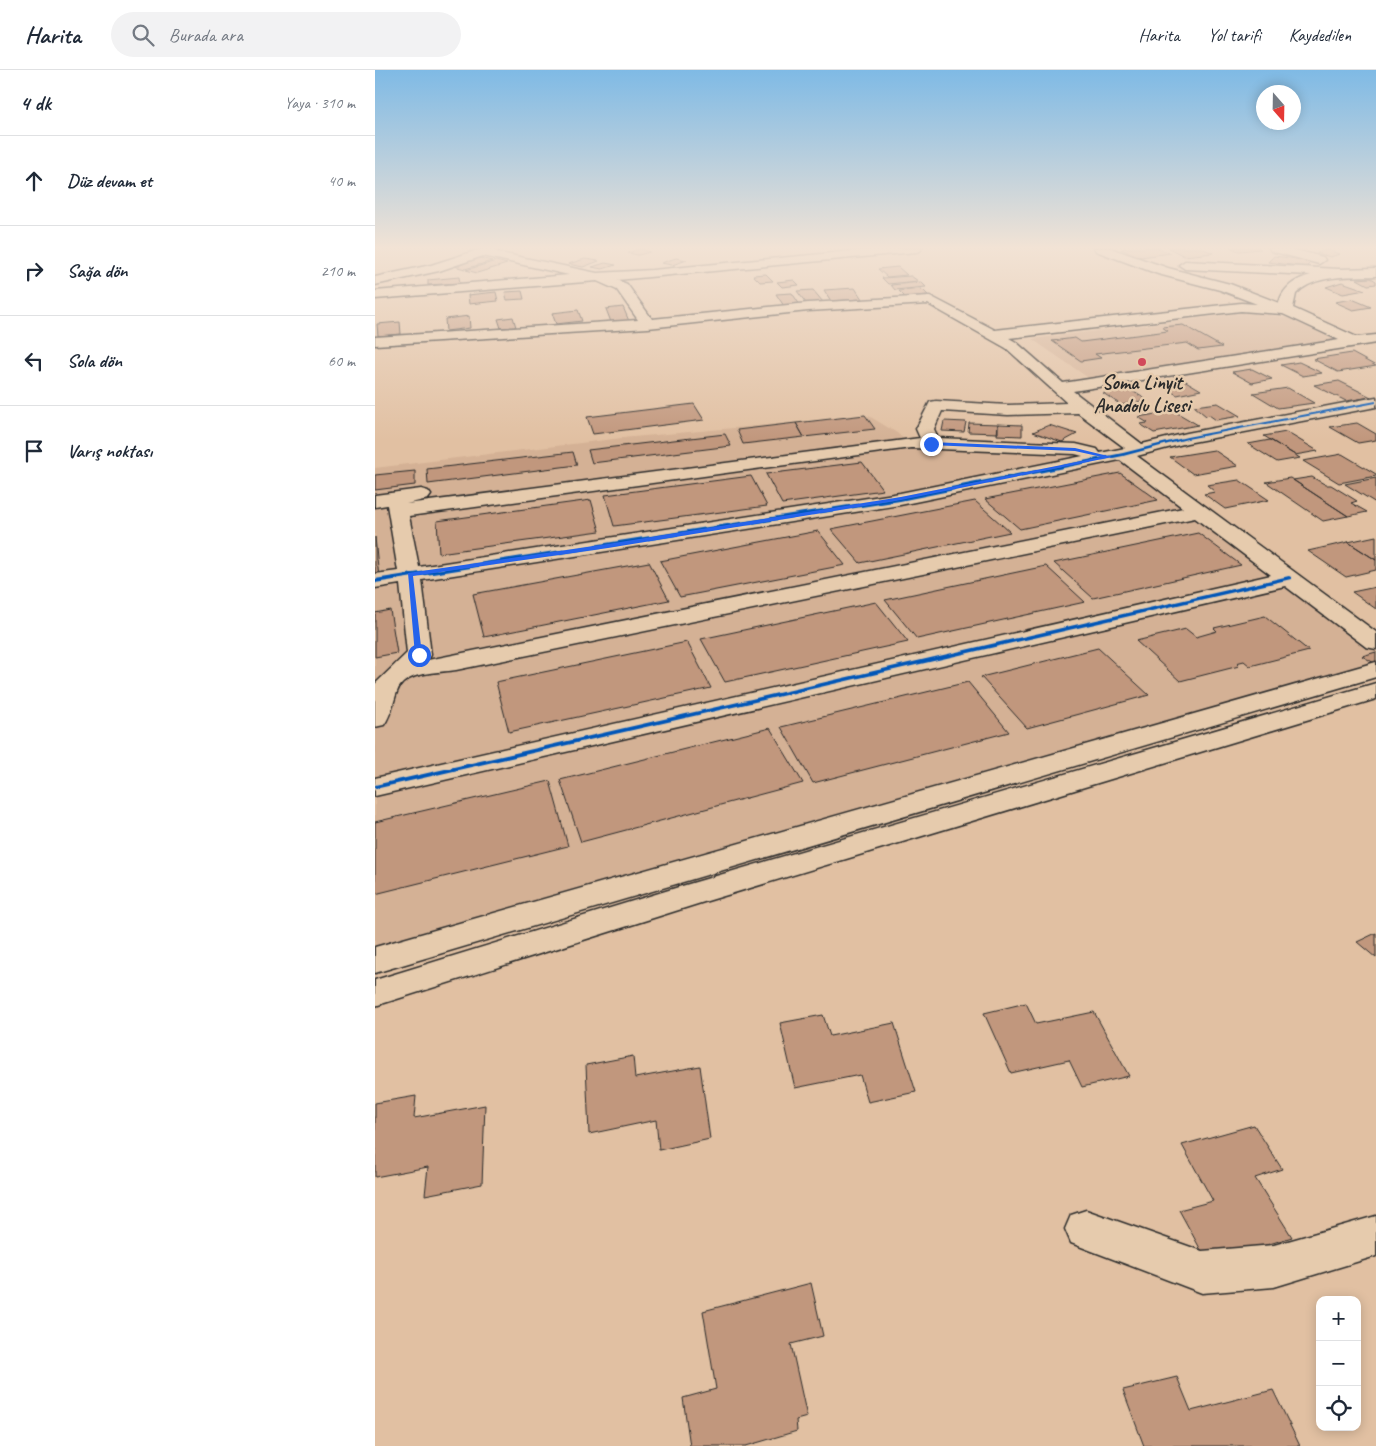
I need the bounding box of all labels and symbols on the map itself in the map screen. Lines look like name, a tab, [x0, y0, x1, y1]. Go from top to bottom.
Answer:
north arrow	[1256, 85, 1301, 130]
marker: Soma Linyit Anadolu Lisesi	[1136, 356, 1148, 368]
place label: Soma Linyit Anadolu Lisesi	[1094, 370, 1193, 418]
route end	[920, 433, 943, 456]
route start	[408, 644, 431, 667]

